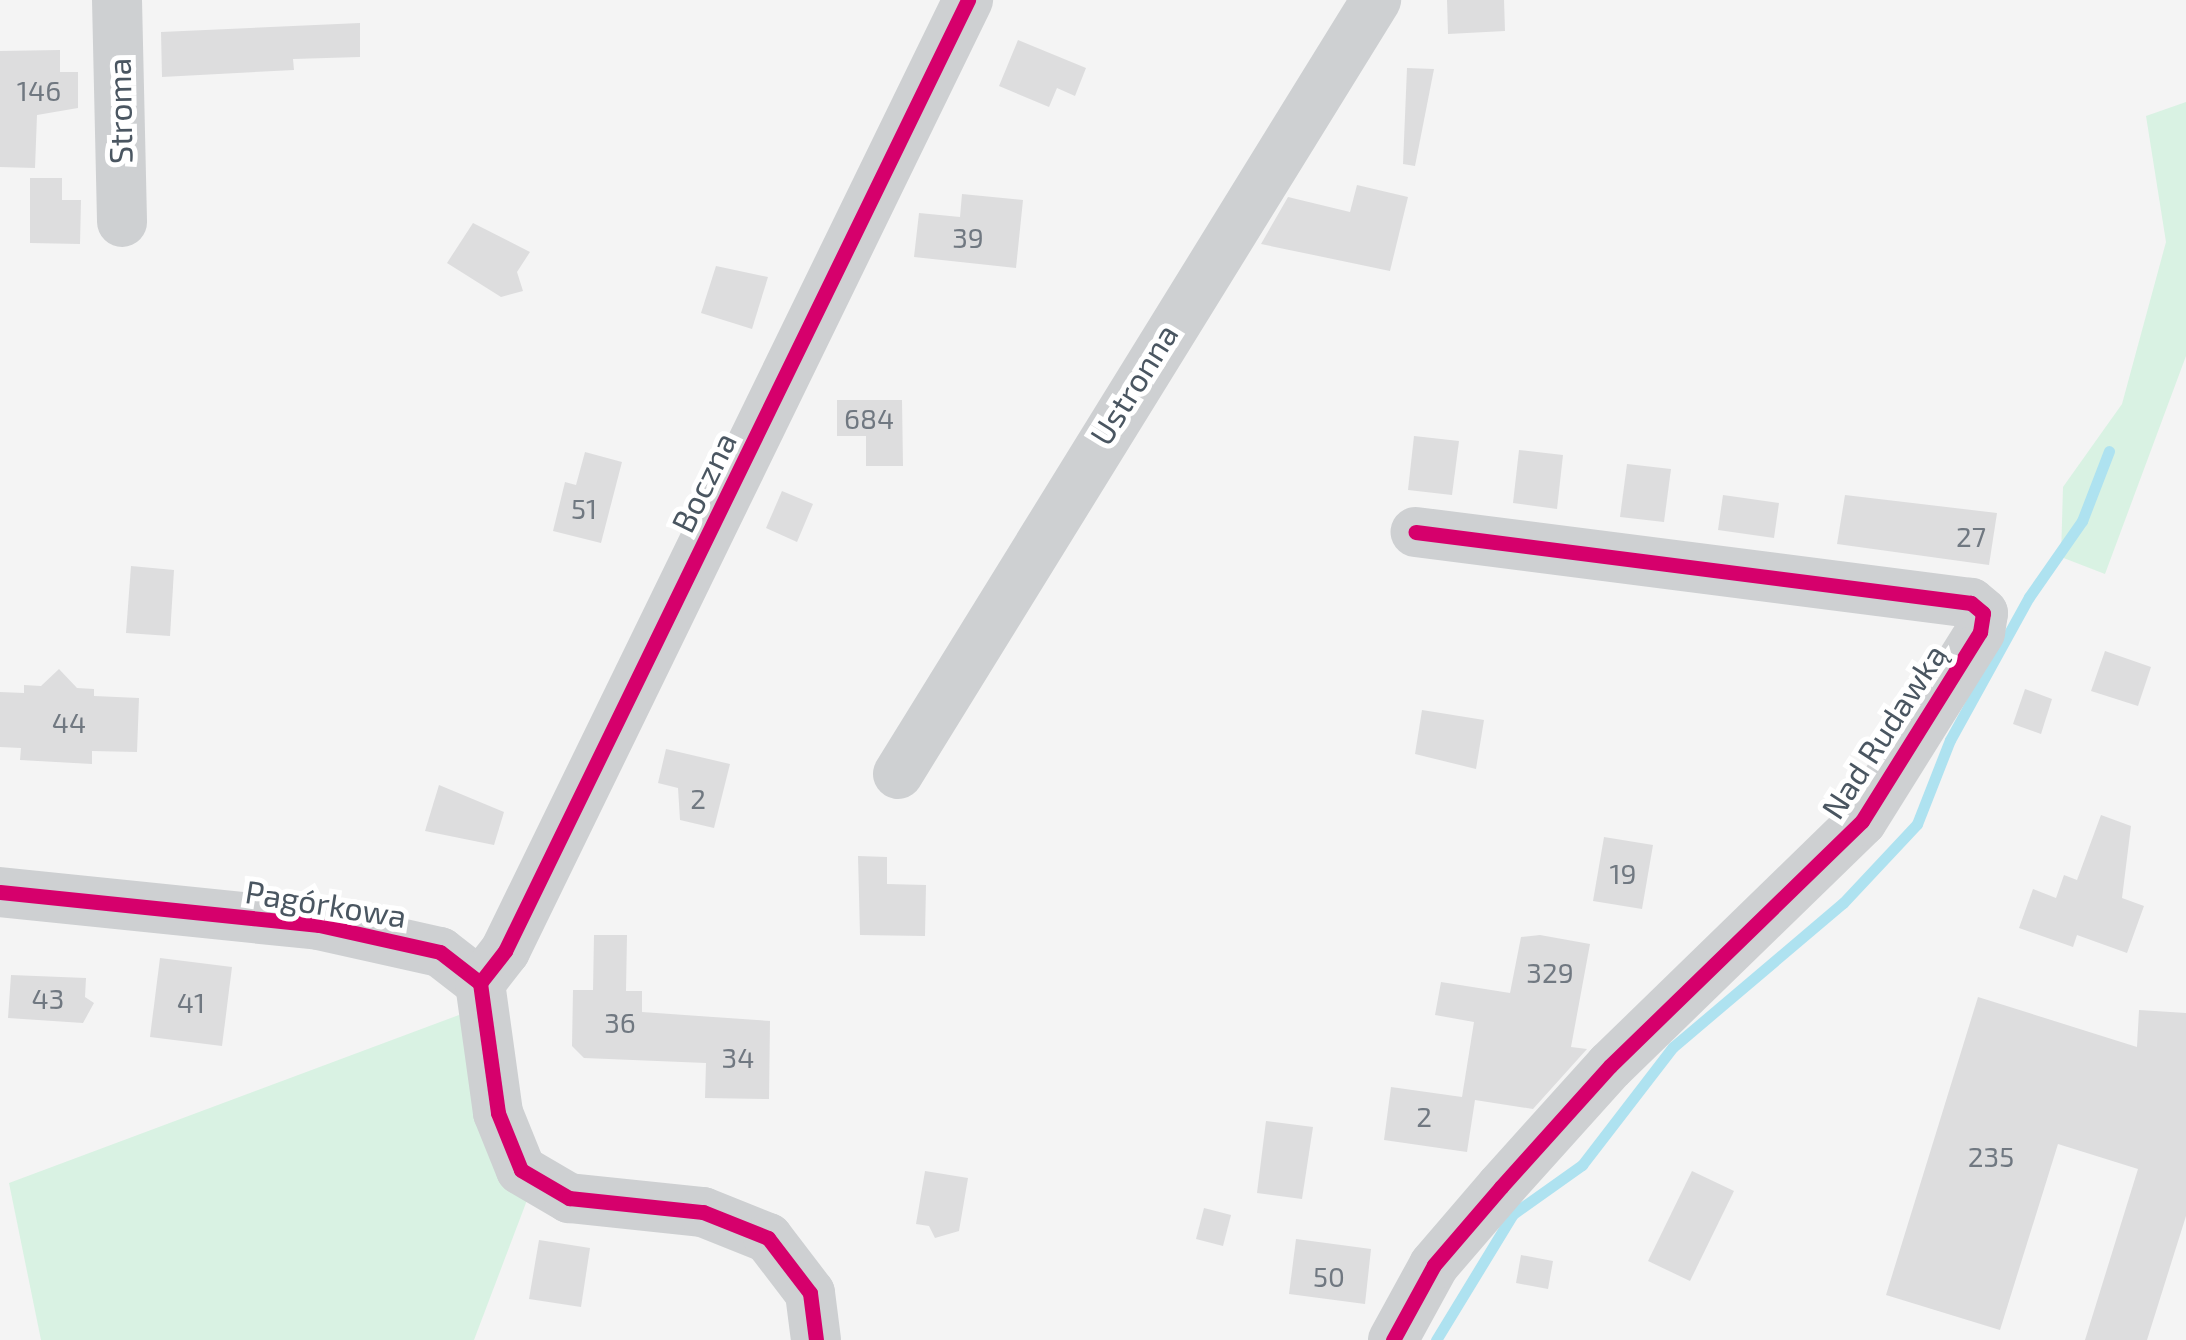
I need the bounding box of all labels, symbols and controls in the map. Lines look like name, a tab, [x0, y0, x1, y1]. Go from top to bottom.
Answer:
street label: Stroma	[99, 58, 139, 164]
house number: 146	[17, 73, 61, 107]
house number: 39	[952, 220, 984, 254]
street label: Ustronna	[1081, 317, 1185, 451]
house number: 684	[844, 401, 894, 435]
street label: Boczna	[662, 426, 744, 538]
house number: 51	[571, 491, 597, 525]
house number: 27	[1956, 519, 1986, 553]
street label: Nad Rudawką	[1813, 637, 1953, 825]
house number: 44	[52, 705, 86, 739]
house number: 2	[690, 781, 706, 815]
house number: 19	[1609, 856, 1637, 890]
street label: Pagórkowa	[243, 871, 409, 935]
house number: 329	[1526, 955, 1574, 989]
house number: 43	[32, 981, 64, 1015]
house number: 41	[177, 985, 205, 1019]
house number: 36	[604, 1005, 636, 1039]
house number: 34	[722, 1040, 754, 1074]
house number: 2	[1416, 1099, 1432, 1133]
house number: 235	[1968, 1139, 2014, 1173]
house number: 50	[1313, 1259, 1345, 1293]

